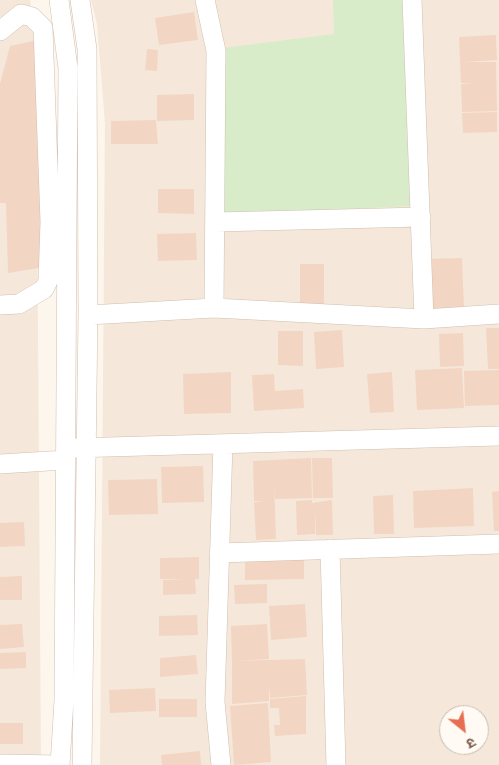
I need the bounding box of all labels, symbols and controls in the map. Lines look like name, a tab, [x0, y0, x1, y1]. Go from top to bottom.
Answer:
north arrow	[439, 705, 489, 755]
text: उ	[463, 733, 479, 752]

